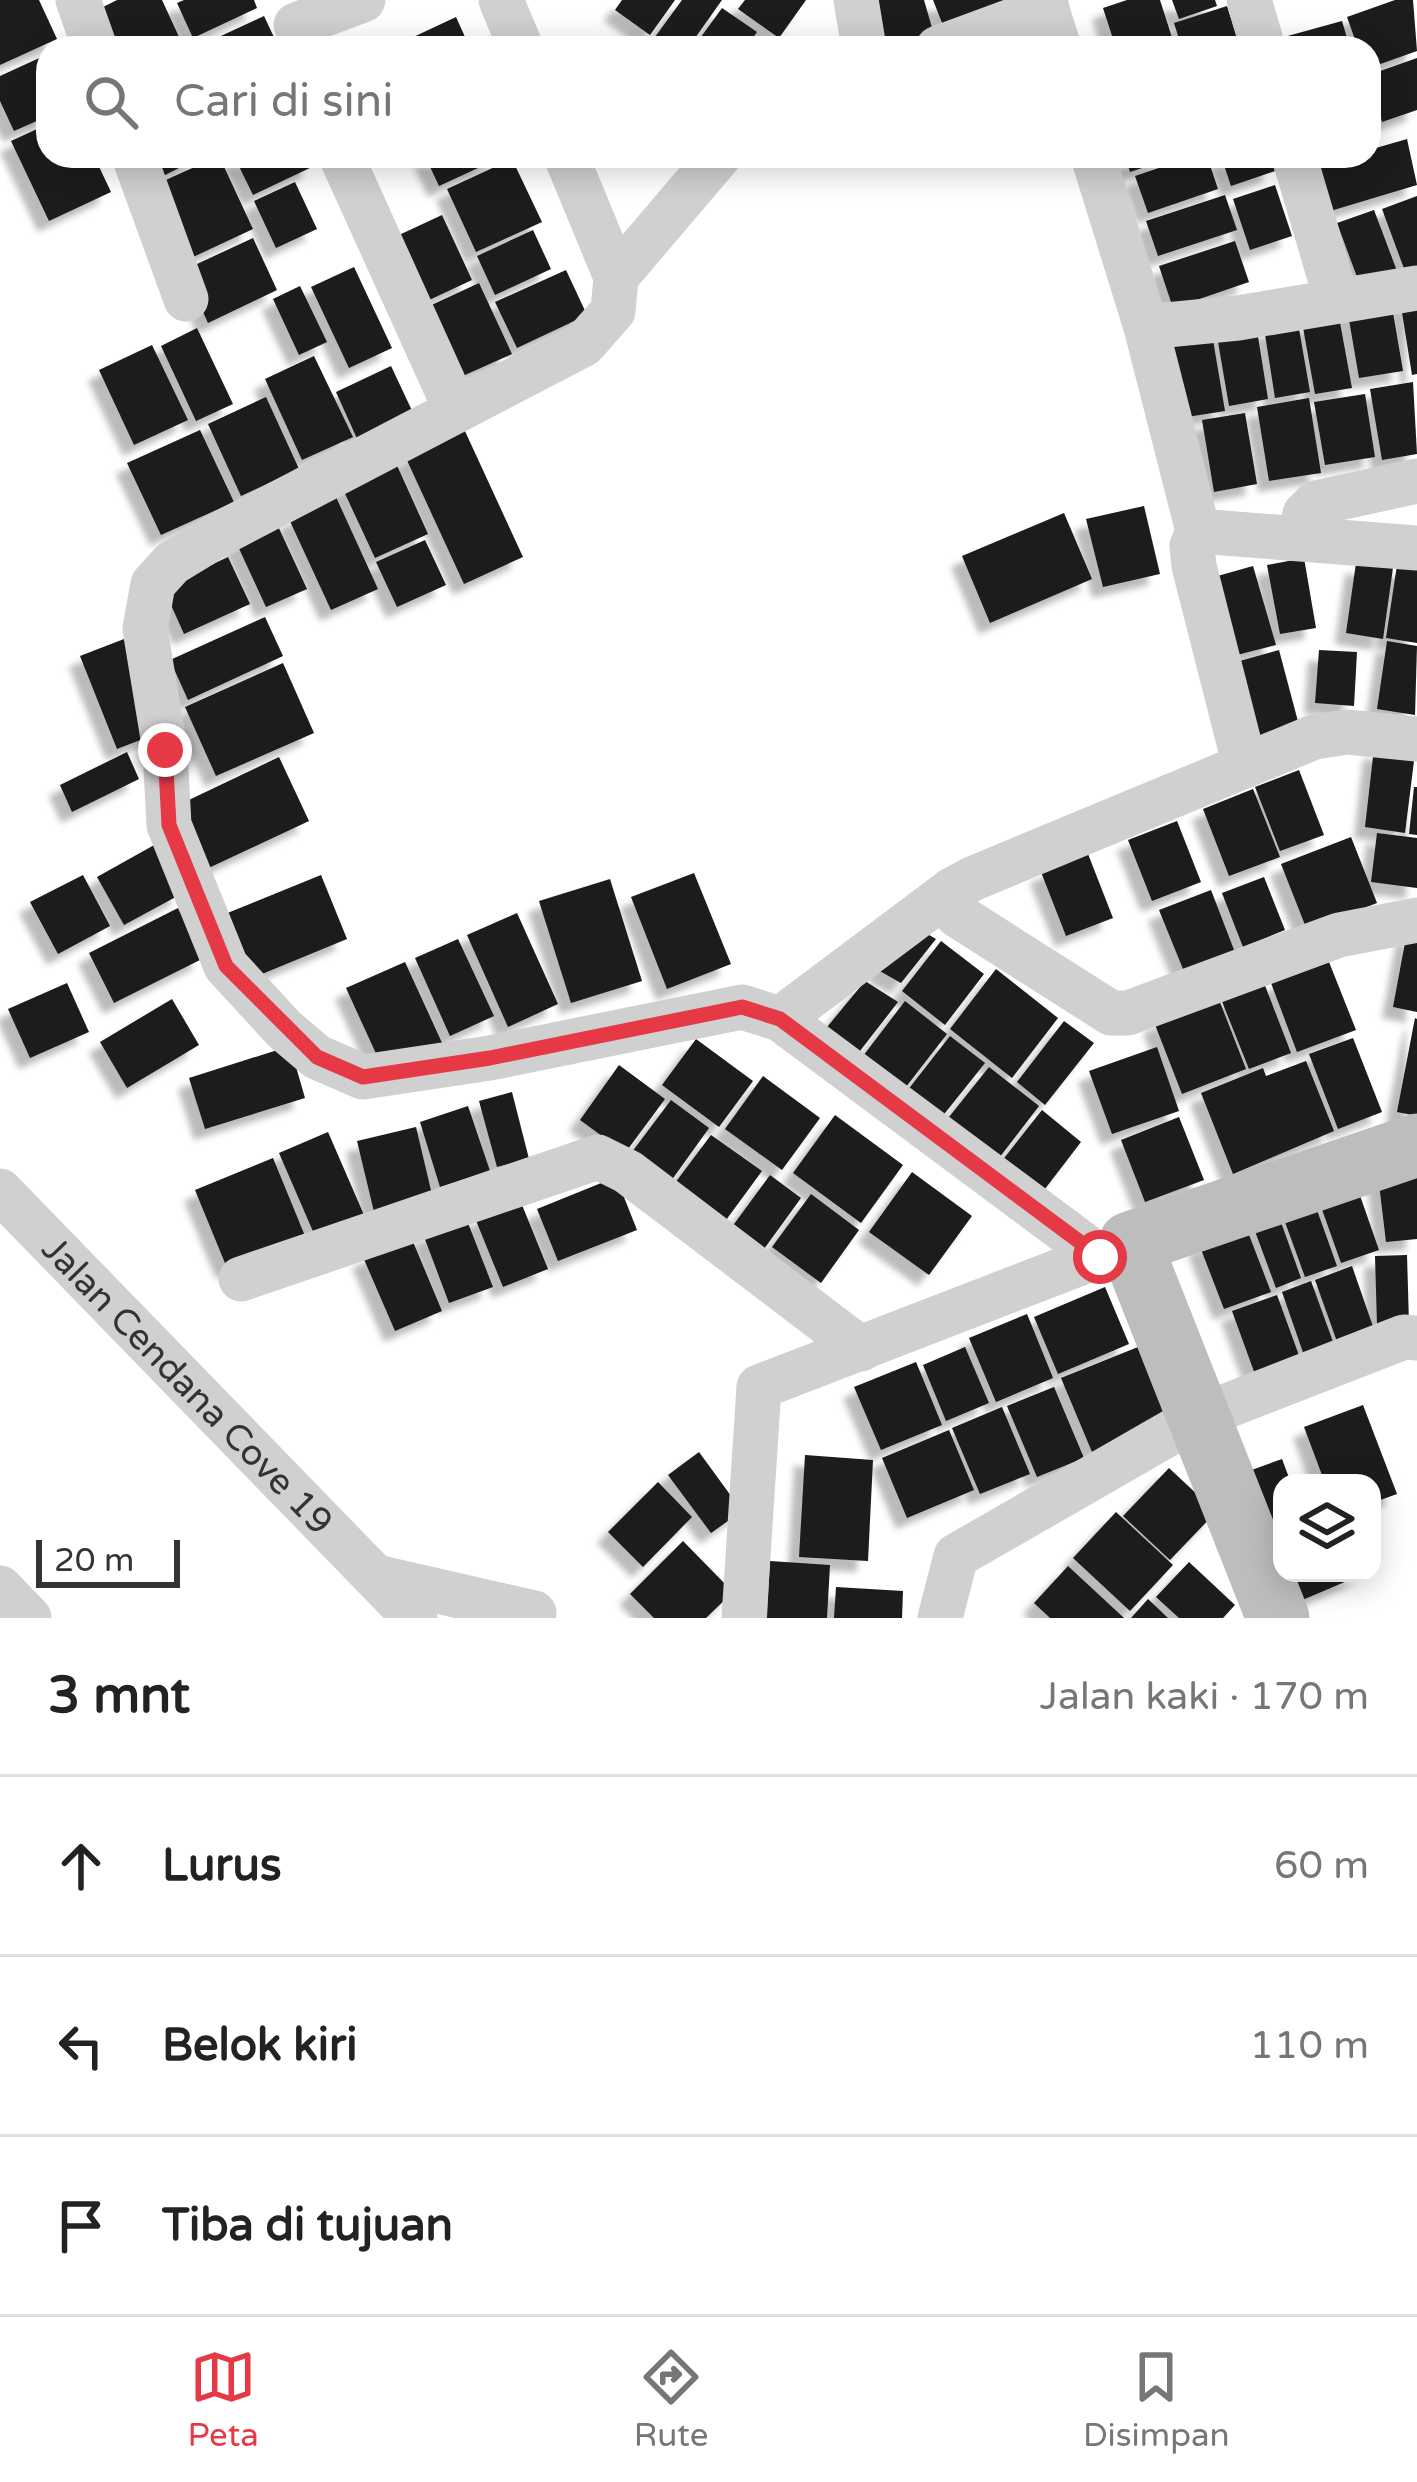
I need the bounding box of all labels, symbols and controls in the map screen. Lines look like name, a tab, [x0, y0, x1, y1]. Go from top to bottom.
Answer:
search box	[36, 36, 1381, 168]
icon: search	[78, 69, 144, 135]
text: Cari di sini	[174, 75, 393, 129]
route end	[138, 723, 192, 777]
street label: Jalan Cendana Cove 19	[33, 1228, 341, 1544]
route start	[1073, 1230, 1127, 1284]
map controls	[1273, 1474, 1381, 1582]
button: layers	[1273, 1474, 1381, 1582]
scale bar	[36, 1534, 180, 1587]
text: 20 m	[54, 1541, 134, 1580]
text: 3 mnt	[48, 1665, 190, 1727]
text: Jalan kaki · 170 m	[1040, 1673, 1369, 1720]
icon: ahead	[48, 1833, 114, 1899]
text: Lurus	[162, 1839, 282, 1893]
text: 60 m	[1274, 1842, 1369, 1889]
icon: left	[48, 2013, 114, 2079]
text: Belok kiri	[162, 2019, 357, 2073]
text: 110 m	[1250, 2022, 1369, 2069]
icon: arrive	[48, 2193, 114, 2259]
text: Tiba di tujuan	[162, 2199, 453, 2253]
tab: Peta	[187, 2344, 259, 2455]
tab: Rute	[634, 2344, 708, 2455]
tab: Disimpan	[1083, 2344, 1230, 2455]

